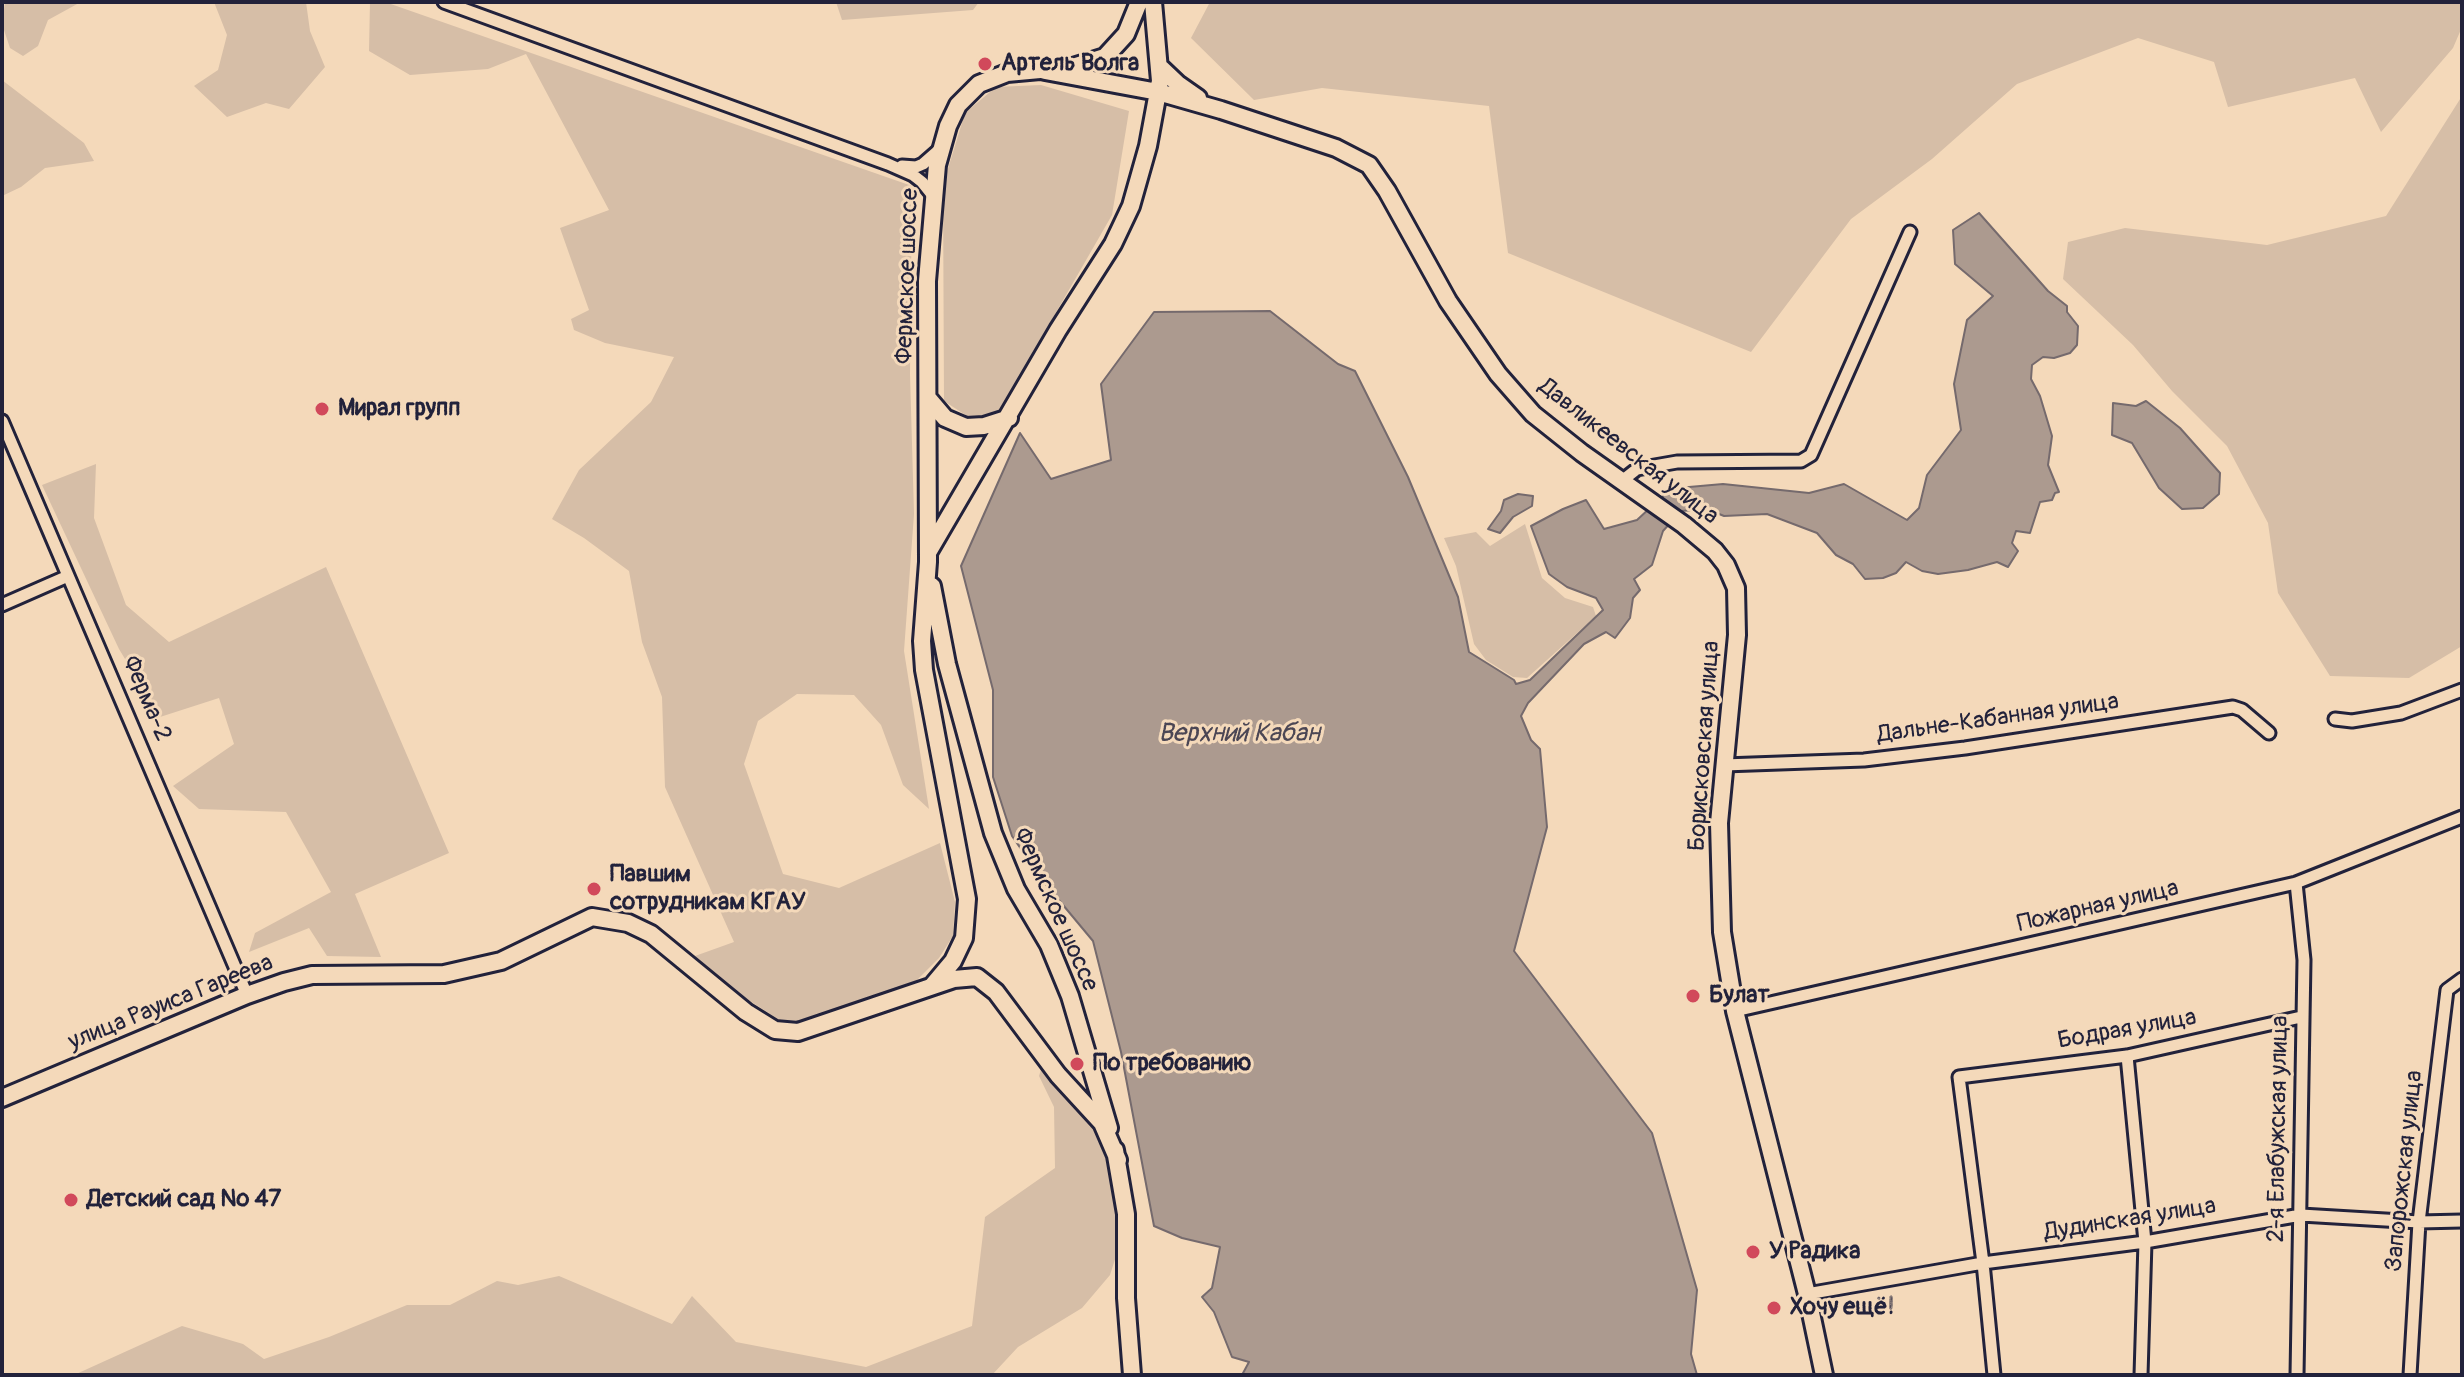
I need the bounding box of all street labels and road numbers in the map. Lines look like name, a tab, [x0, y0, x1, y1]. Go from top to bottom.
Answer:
street label: Фермское шоссе	[891, 188, 925, 364]
street label: Давликеевская улица	[1532, 373, 1724, 531]
street label: Борисковская улица	[1683, 640, 1727, 852]
street label: Ферма-2	[115, 652, 177, 746]
street label: Дальне-Кабанная улица	[1875, 688, 2121, 750]
street label: Фермское шоссе	[1006, 824, 1104, 996]
street label: Пожарная улица	[2015, 874, 2181, 940]
street label: улица Рауиса Гареева	[64, 949, 278, 1057]
street label: Бодрая улица	[2055, 1004, 2199, 1056]
street label: 2-я Елабужская улица	[2263, 1015, 2295, 1243]
street label: Запорожская улица	[2380, 1069, 2430, 1273]
street label: Дудинская улица	[2042, 1192, 2218, 1248]

